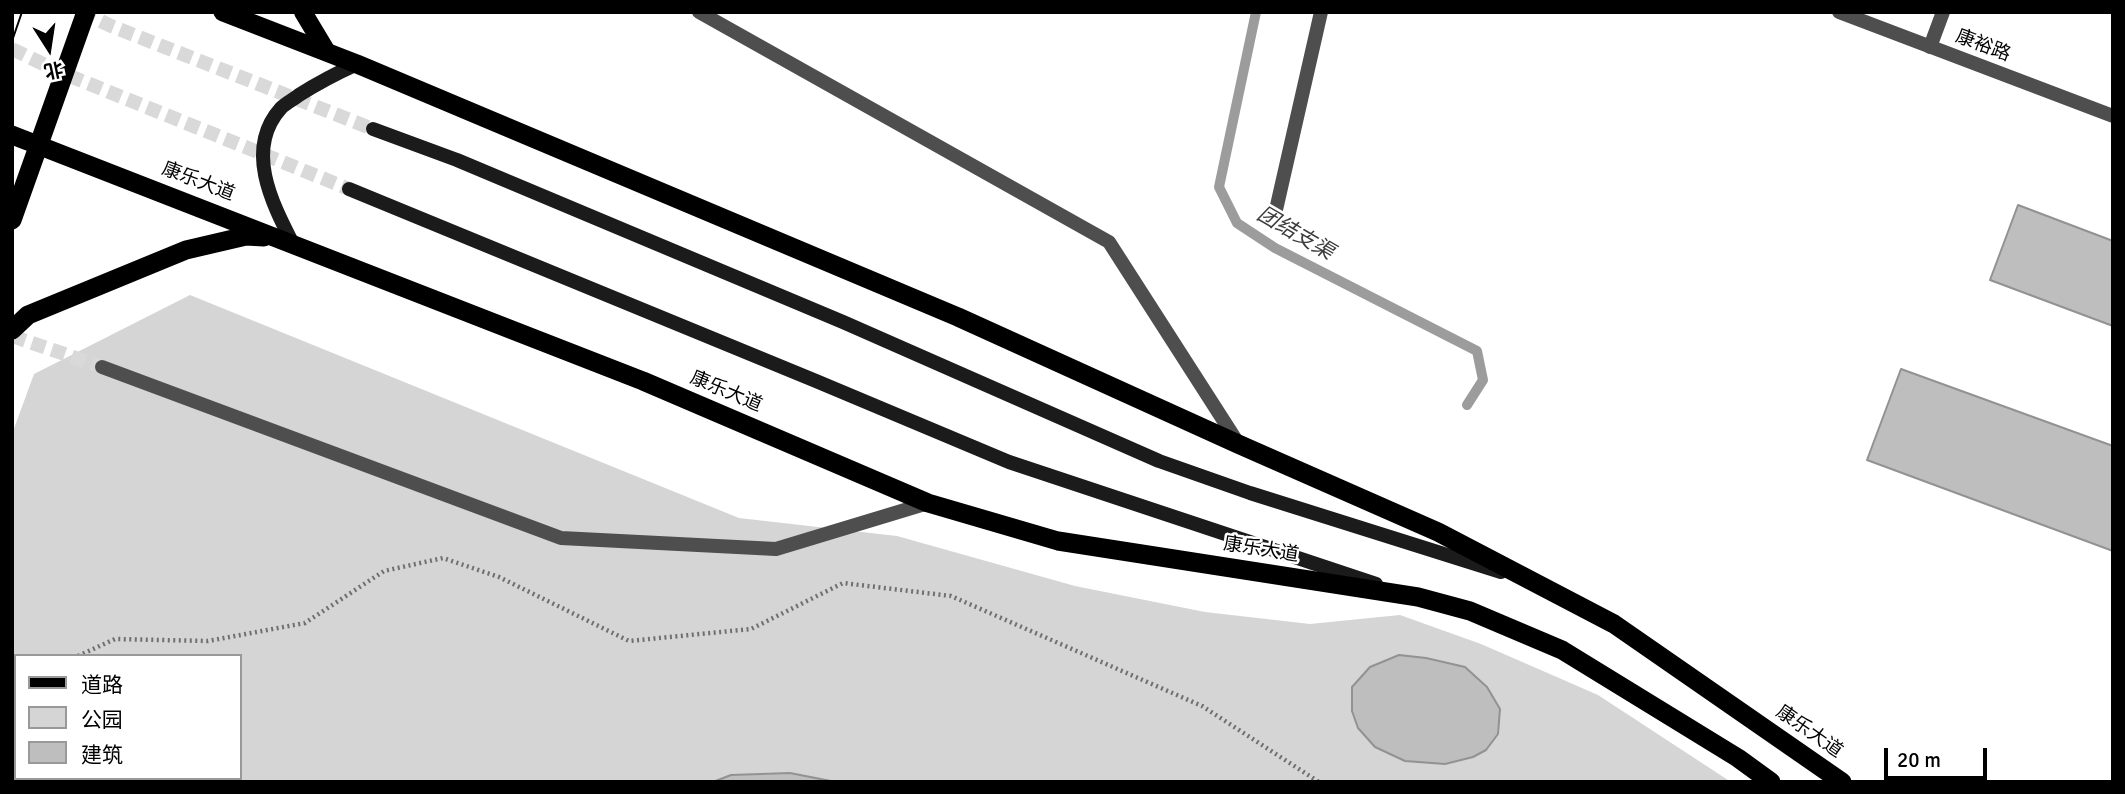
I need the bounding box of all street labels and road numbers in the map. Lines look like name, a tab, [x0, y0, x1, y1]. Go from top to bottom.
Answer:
street label: 康裕路	[1952, 25, 2014, 67]
street label: 康乐大道	[158, 158, 238, 206]
street label: 康乐大道	[687, 367, 765, 417]
street label: 康乐大道	[1222, 533, 1300, 567]
street label: 康乐大道	[1771, 701, 1847, 763]

